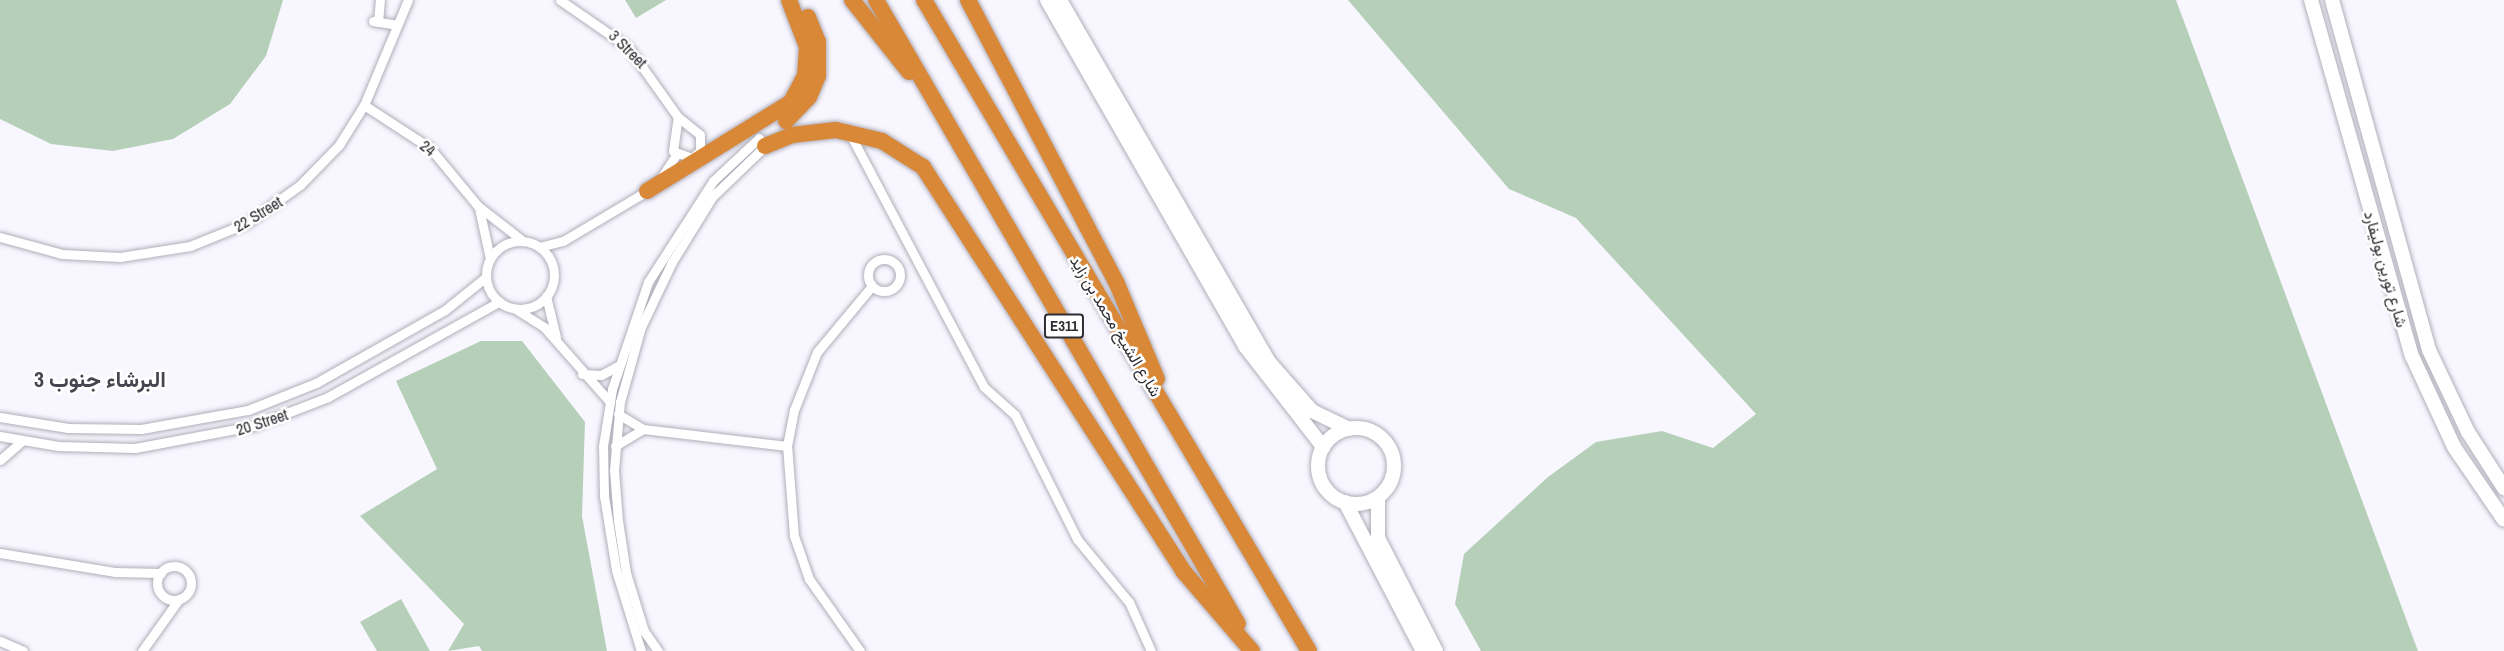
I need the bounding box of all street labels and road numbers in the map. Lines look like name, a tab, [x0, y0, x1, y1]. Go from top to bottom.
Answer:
street label: 3 Street	[605, 26, 651, 72]
street label: 24	[416, 136, 440, 160]
street label: 22 Street	[230, 192, 286, 236]
street label: شارع تورين بوليفارد	[2360, 209, 2412, 329]
street label: شارع الشيخ محمد بن زايد	[1066, 252, 1166, 400]
road number: E311	[1043, 314, 1085, 338]
street label: 20 Street	[234, 405, 290, 439]

